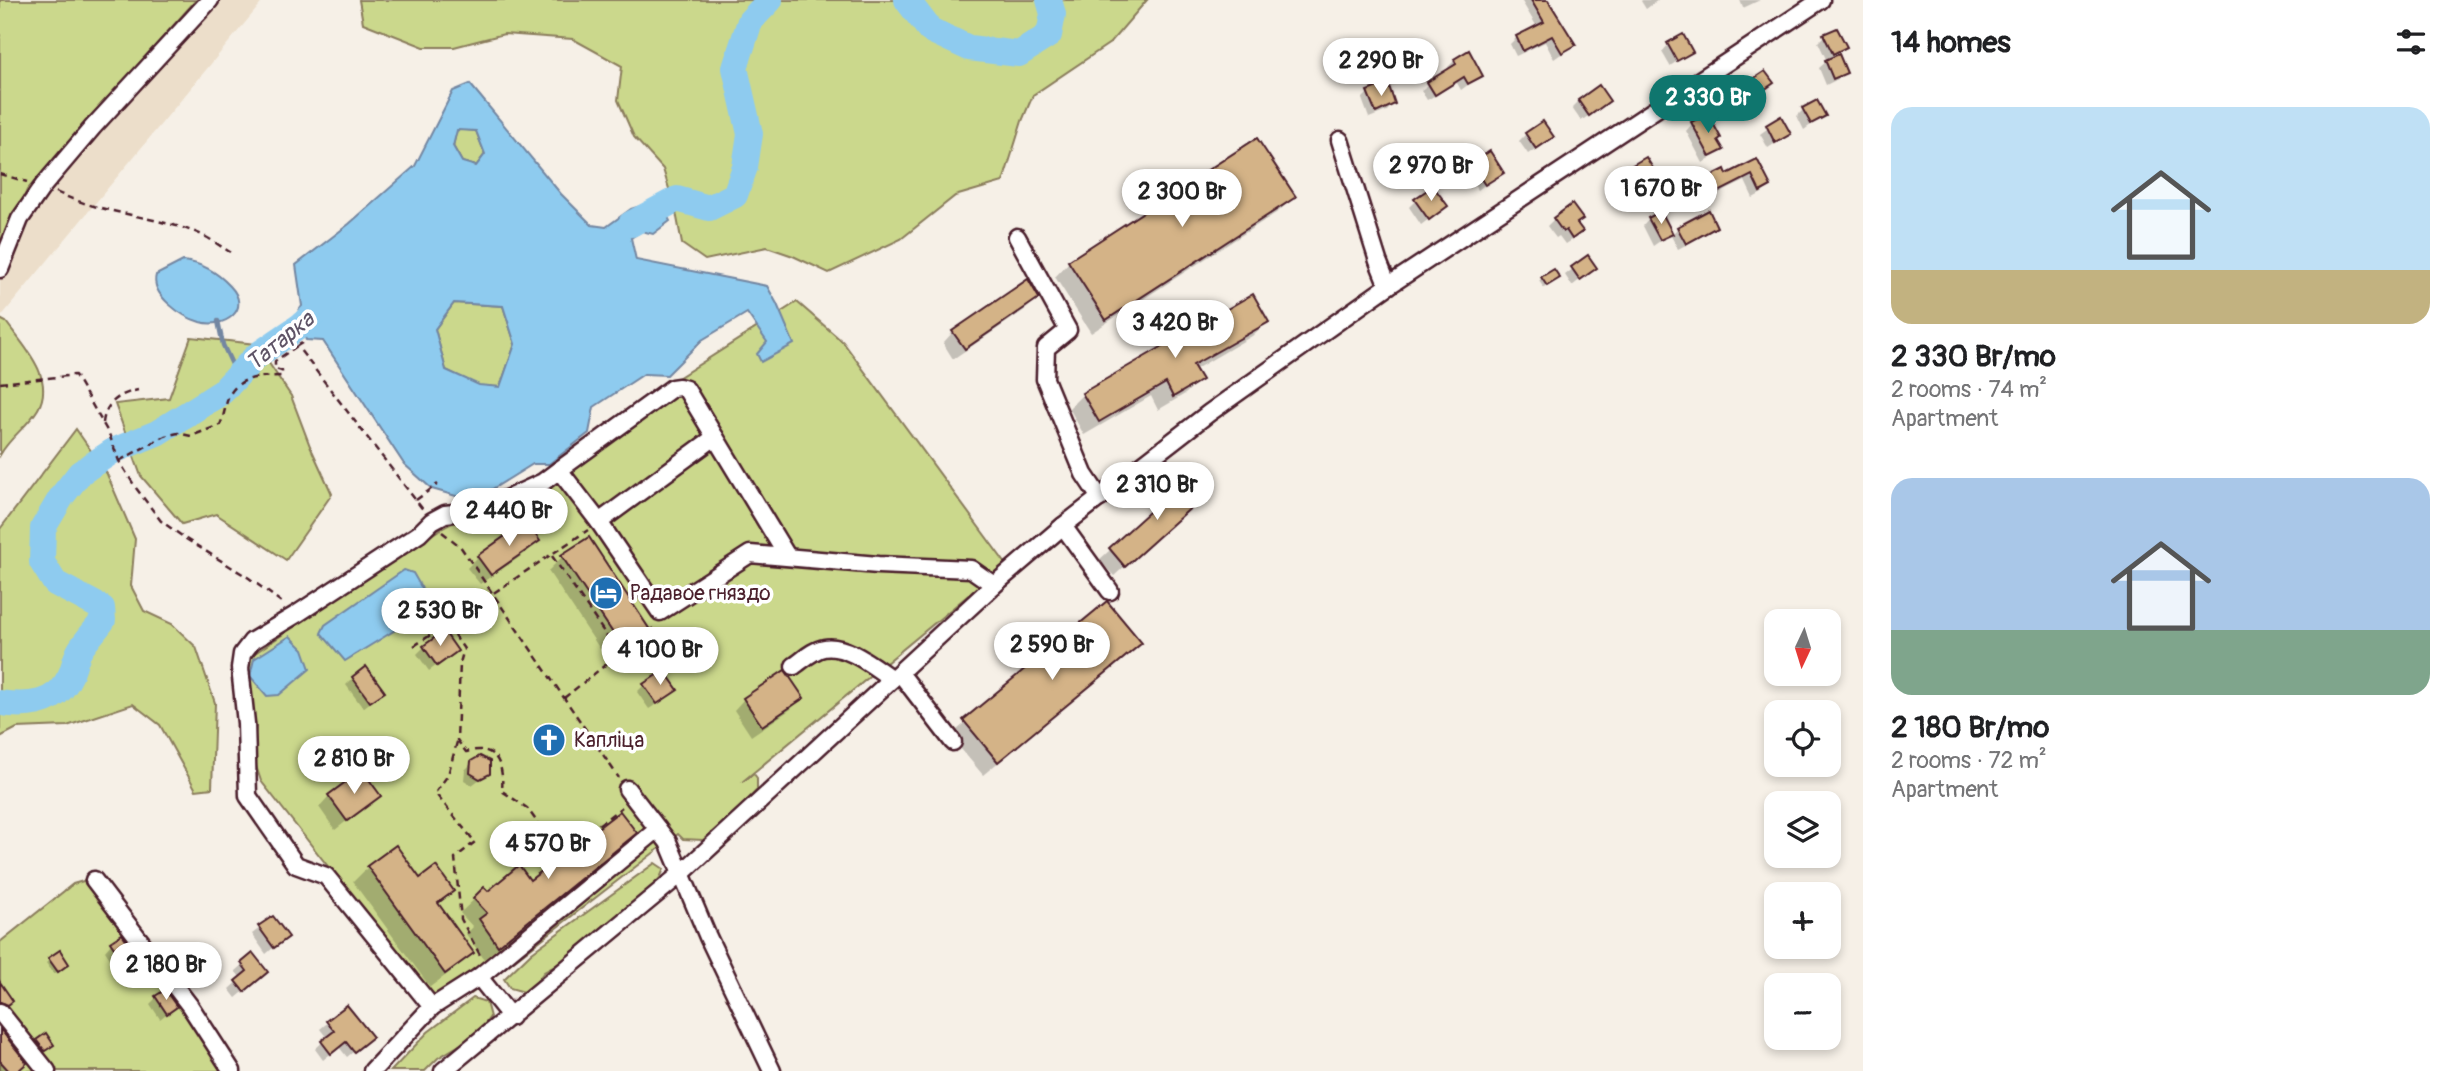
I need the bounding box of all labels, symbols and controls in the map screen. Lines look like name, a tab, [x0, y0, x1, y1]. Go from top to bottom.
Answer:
icon: filters	[2392, 23, 2430, 61]
text: 14 homes	[1891, 24, 2011, 61]
pin: 2 290 Br	[1309, 38, 1453, 98]
text: 2 290 Br	[1339, 46, 1423, 75]
pin: 2 330 Br	[1636, 76, 1780, 135]
text: 2 330 Br	[1665, 83, 1751, 112]
pin: 2 970 Br	[1359, 144, 1503, 203]
text: 2 970 Br	[1389, 151, 1473, 180]
icon: home	[2098, 152, 2224, 278]
pin: 1 670 Br	[1589, 166, 1733, 226]
pin: 2 300 Br	[1110, 170, 1254, 229]
text: 1 670 Br	[1620, 174, 1702, 203]
text: 2 300 Br	[1138, 177, 1226, 206]
pin: 3 420 Br	[1103, 300, 1247, 360]
water label: Татарка	[240, 304, 321, 377]
text: 3 420 Br	[1132, 308, 1218, 337]
text: 2 330 Br/mo	[1891, 338, 2056, 375]
text: 2 rooms · 74 m²	[1891, 375, 2047, 404]
text: Apartment	[1891, 404, 1998, 433]
pin: 2 310 Br	[1085, 462, 1229, 522]
text: 2 310 Br	[1116, 470, 1198, 499]
pin: 2 440 Br	[437, 489, 581, 548]
text: 2 440 Br	[466, 496, 552, 525]
icon: home	[2098, 523, 2224, 649]
hotel icon: Радавое гняздо	[587, 574, 625, 612]
place label: Радавое гняздо	[630, 580, 771, 607]
pin: 2 530 Br	[368, 588, 512, 648]
text: 2 530 Br	[397, 596, 483, 625]
north arrow	[1764, 609, 1841, 686]
map controls	[1764, 609, 1841, 1050]
pin: 2 590 Br	[980, 622, 1124, 682]
pin: 4 100 Br	[588, 628, 732, 687]
text: 2 590 Br	[1010, 630, 1094, 659]
text: 4 100 Br	[618, 635, 702, 664]
button: locate	[1764, 700, 1841, 777]
text: 2 180 Br/mo	[1891, 709, 2049, 746]
church icon: Капліца	[530, 721, 568, 759]
place label: Капліца	[574, 727, 644, 754]
pin: 2 810 Br	[282, 736, 426, 796]
text: 2 810 Br	[314, 744, 394, 773]
text: 2 rooms · 72 m²	[1891, 746, 2047, 775]
text: Apartment	[1891, 775, 1998, 804]
button: layers	[1764, 791, 1841, 868]
pin: 4 570 Br	[476, 822, 620, 881]
text: 4 570 Br	[506, 829, 590, 858]
button: +	[1764, 882, 1841, 959]
pin: 2 180 Br	[94, 942, 238, 1002]
text: 2 180 Br	[126, 950, 206, 979]
button: −	[1764, 973, 1841, 1050]

